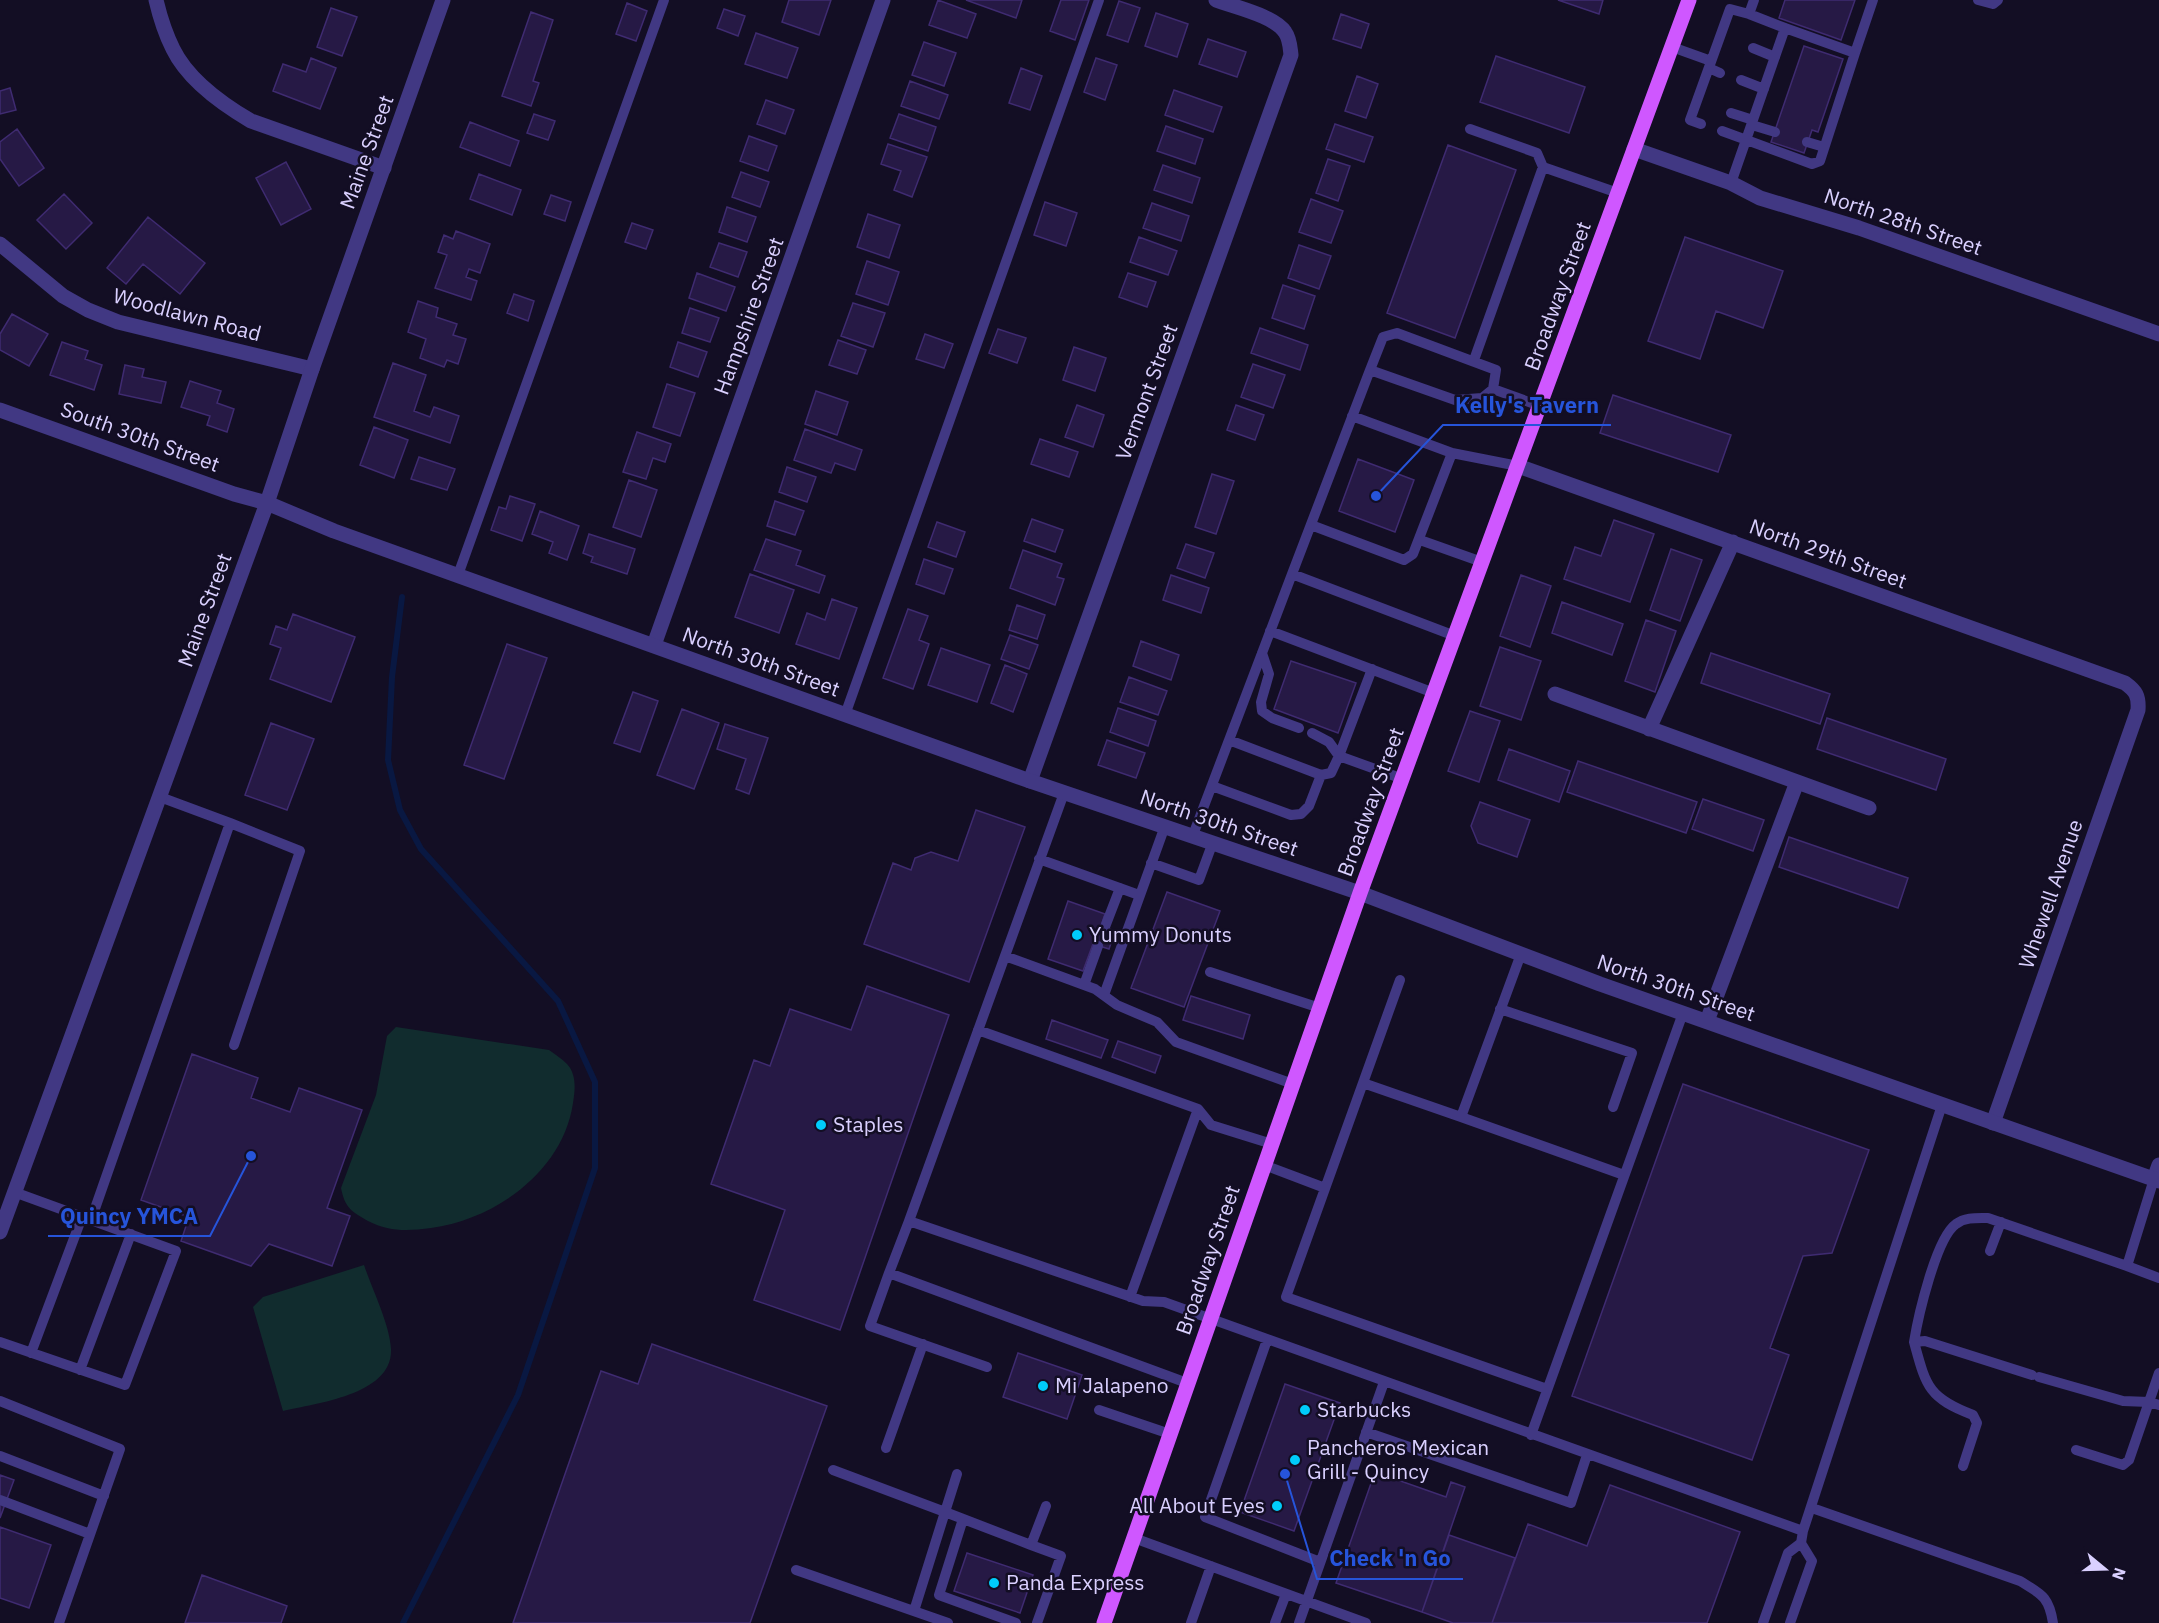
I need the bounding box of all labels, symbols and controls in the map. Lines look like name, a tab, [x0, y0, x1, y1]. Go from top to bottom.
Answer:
street label: Maine Street	[332, 91, 400, 213]
street label: North 28th Street	[1820, 181, 1986, 261]
street label: Broadway Street	[1517, 217, 1597, 374]
street label: Hampshire Street	[707, 233, 790, 398]
street label: Woodlawn Road	[110, 281, 264, 347]
street label: Vermont Street	[1108, 320, 1184, 464]
callout: Kelly's Tavern	[1443, 385, 1611, 425]
text: Kelly's Tavern	[1455, 390, 1599, 419]
street label: South 30th Street	[57, 394, 224, 478]
street label: North 29th Street	[1746, 512, 1911, 595]
street label: Maine Street	[170, 549, 238, 671]
street label: North 30th Street	[679, 620, 844, 703]
street label: Broadway Street	[1330, 723, 1410, 880]
street label: North 30th Street	[1136, 782, 1302, 862]
street label: Whewell Avenue	[2011, 815, 2089, 972]
place label: Yummy Donuts	[1089, 920, 1232, 948]
marker: Yummy Donuts	[1070, 928, 1084, 942]
street label: North 30th Street	[1593, 947, 1759, 1027]
place label: Staples	[833, 1110, 903, 1138]
marker: Staples	[814, 1118, 828, 1132]
street label: Broadway Street	[1168, 1181, 1246, 1338]
callout: Quincy YMCA	[48, 1196, 210, 1236]
text: Quincy YMCA	[60, 1201, 198, 1230]
place label: Mi Jalapeno	[1055, 1371, 1169, 1399]
marker: Mi Jalapeno	[1036, 1379, 1050, 1393]
place label: Starbucks	[1317, 1395, 1411, 1423]
marker: Starbucks	[1298, 1403, 1312, 1417]
place label: Pancheros Mexican Grill - Quincy	[1307, 1433, 1489, 1485]
marker: Pancheros Mexican Grill - Quincy	[1288, 1453, 1302, 1467]
place label: All About Eyes	[1129, 1491, 1265, 1519]
marker: All About Eyes	[1270, 1499, 1284, 1513]
callout: Check 'n Go	[1317, 1539, 1463, 1579]
north arrow	[2075, 1539, 2135, 1599]
text: Check 'n Go	[1329, 1543, 1451, 1572]
text: N	[2108, 1565, 2131, 1583]
place label: Panda Express	[1006, 1568, 1145, 1596]
marker: Panda Express	[987, 1576, 1001, 1590]

